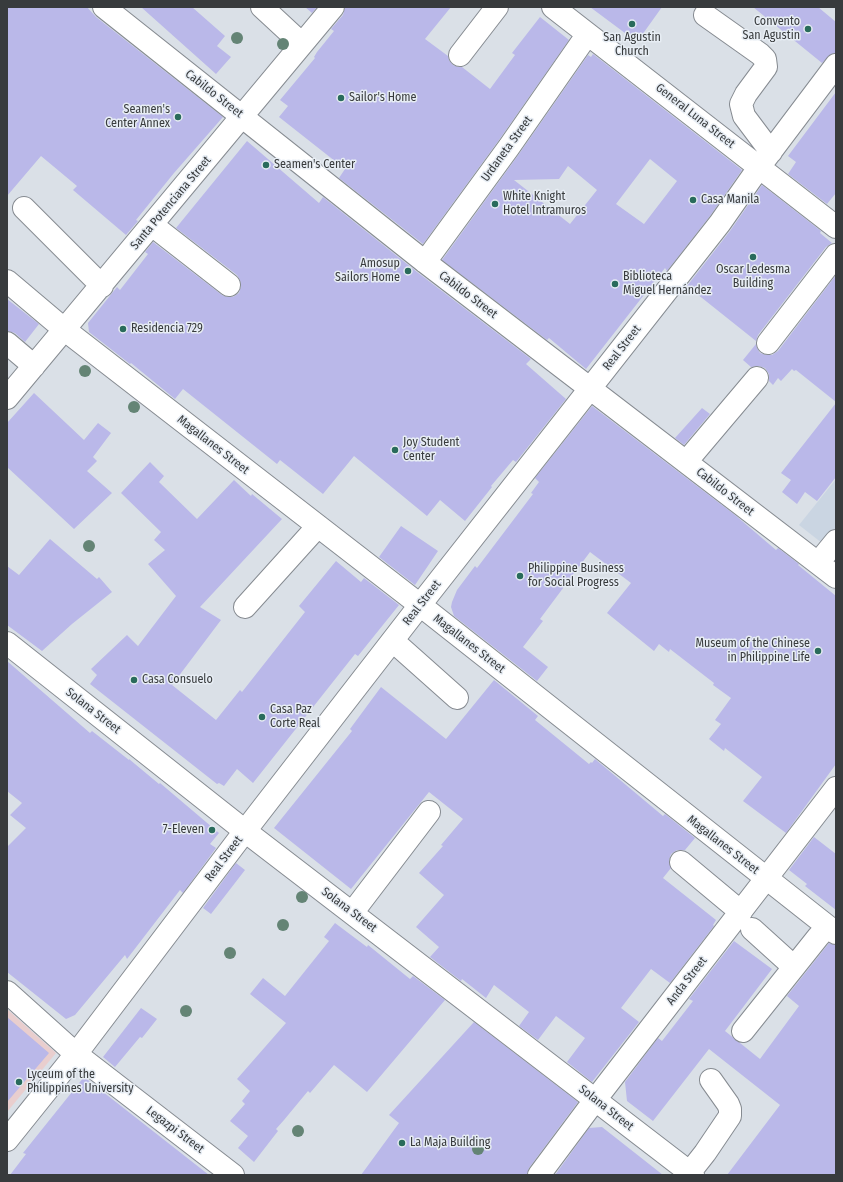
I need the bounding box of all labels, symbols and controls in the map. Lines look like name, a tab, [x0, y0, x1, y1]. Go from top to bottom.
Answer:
place label: Convento San Agustin	[743, 15, 800, 43]
marker: San Agustin Church	[627, 19, 637, 29]
marker: Convento San Agustin	[803, 24, 813, 34]
place label: San Agustin Church	[603, 31, 661, 59]
street label: Cabildo Street	[182, 67, 246, 121]
street label: General Luna Street	[653, 81, 737, 151]
place label: Sailor's Home	[349, 91, 416, 105]
marker: Sailor's Home	[336, 93, 346, 103]
place label: Seamen's Center Annex	[105, 103, 170, 131]
marker: Seamen's Center Annex	[173, 112, 183, 122]
street label: Urdaneta Street	[478, 113, 536, 185]
street label: Santa Potenciana Street	[128, 153, 214, 253]
place label: Seamen's Center	[274, 158, 355, 172]
marker: Seamen's Center	[261, 160, 271, 170]
place label: White Knight Hotel Intramuros	[503, 190, 586, 218]
place label: Casa Manila	[701, 193, 759, 207]
marker: Casa Manila	[688, 195, 698, 205]
marker: White Knight Hotel Intramuros	[490, 199, 500, 209]
marker: Oscar Ledesma Building	[748, 252, 758, 262]
place label: Amosup Sailors Home	[335, 257, 400, 285]
place label: Oscar Ledesma Building	[716, 263, 790, 291]
marker: Amosup Sailors Home	[403, 266, 413, 276]
street label: Cabildo Street	[436, 268, 500, 322]
place label: Biblioteca Miguel Hernández	[623, 270, 711, 298]
marker: Biblioteca Miguel Hernández	[610, 279, 620, 289]
place label: Residencia 729	[131, 322, 203, 336]
street label: Real Street	[600, 323, 644, 373]
marker: Residencia 729	[118, 324, 128, 334]
street label: Magallanes Street	[174, 412, 252, 478]
place label: Joy Student Center	[403, 436, 459, 464]
marker: Joy Student Center	[390, 445, 400, 455]
street label: Cabildo Street	[693, 465, 757, 519]
place label: Philippine Business for Social Progress	[528, 562, 624, 590]
marker: Philippine Business for Social Progress	[515, 571, 525, 581]
street label: Real Street	[400, 578, 444, 628]
street label: Magallanes Street	[430, 611, 508, 677]
place label: Museum of the Chinese in Philippine Life	[695, 637, 810, 665]
marker: Museum of the Chinese in Philippine Life	[813, 646, 823, 656]
place label: Casa Consuelo	[142, 673, 213, 687]
marker: Casa Consuelo	[129, 675, 139, 685]
street label: Solana Street	[63, 685, 123, 737]
place label: Casa Paz Corte Real	[270, 703, 320, 731]
marker: Casa Paz Corte Real	[257, 712, 267, 722]
street label: Magallanes Street	[684, 812, 762, 878]
place label: 7-Eleven	[163, 823, 204, 837]
marker: 7-Eleven	[207, 825, 217, 835]
street label: Real Street	[202, 833, 246, 885]
street label: Solana Street	[318, 884, 380, 936]
street label: Anda Street	[664, 954, 710, 1008]
place label: Lyceum of the Philippines University	[27, 1068, 134, 1096]
marker: Lyceum of the Philippines University	[14, 1077, 24, 1087]
street label: Solana Street	[576, 1082, 636, 1134]
street label: Legazpi Street	[143, 1104, 207, 1156]
place label: La Maja Building	[410, 1136, 490, 1150]
marker: La Maja Building	[397, 1138, 407, 1148]

